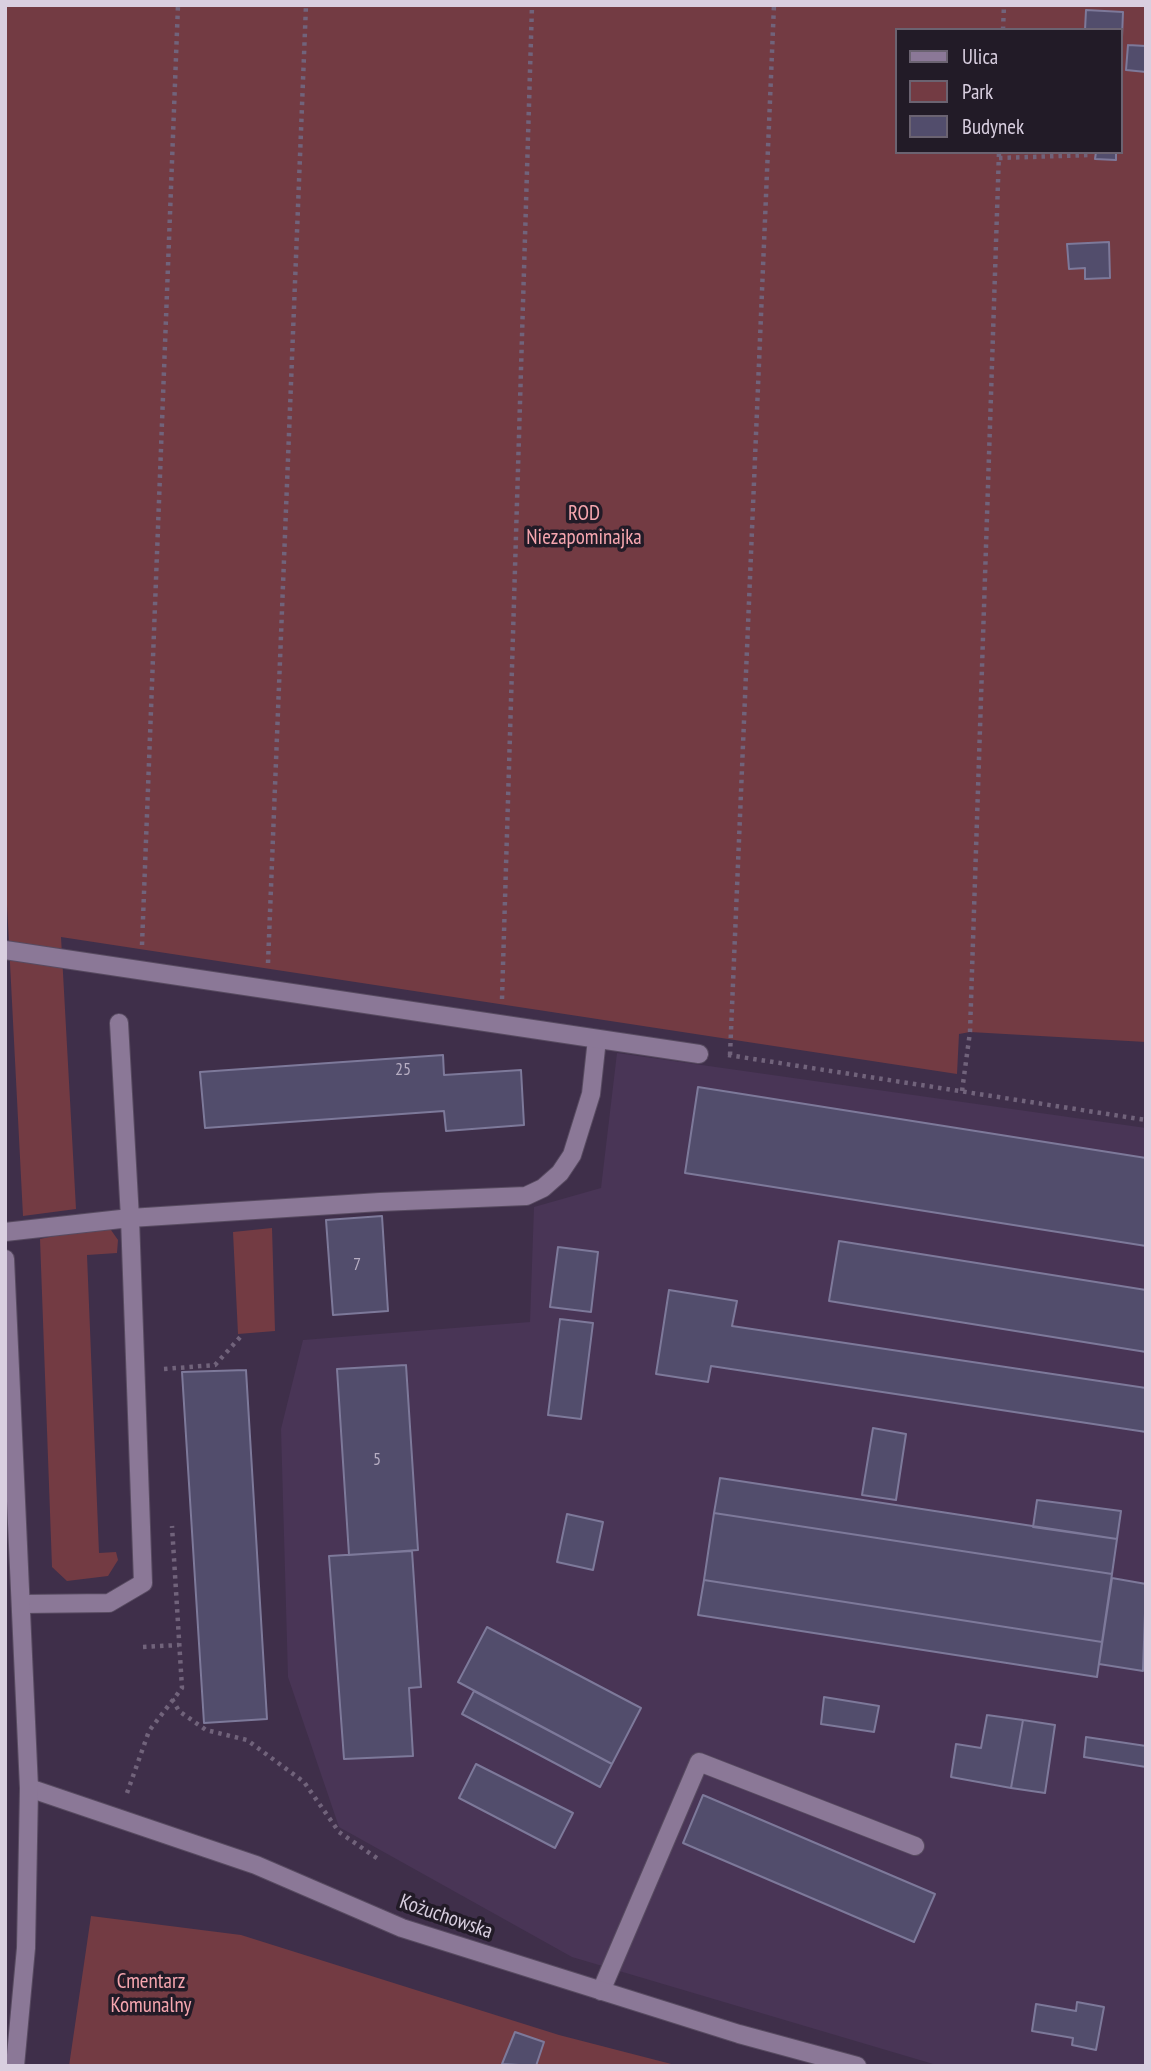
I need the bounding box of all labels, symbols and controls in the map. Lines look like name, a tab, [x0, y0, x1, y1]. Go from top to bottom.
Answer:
legend	[895, 28, 1123, 154]
text: Ulica	[962, 43, 998, 70]
text: Park	[962, 78, 993, 105]
text: Budynek	[962, 113, 1024, 140]
park label: ROD Niezapominajka	[526, 501, 642, 551]
house number: 25	[395, 1059, 411, 1081]
house number: 7	[353, 1254, 361, 1276]
house number: 5	[373, 1449, 381, 1471]
street label: Kożuchowska	[396, 1889, 496, 1945]
park label: Cmentarz Komunalny	[110, 1969, 192, 2019]

